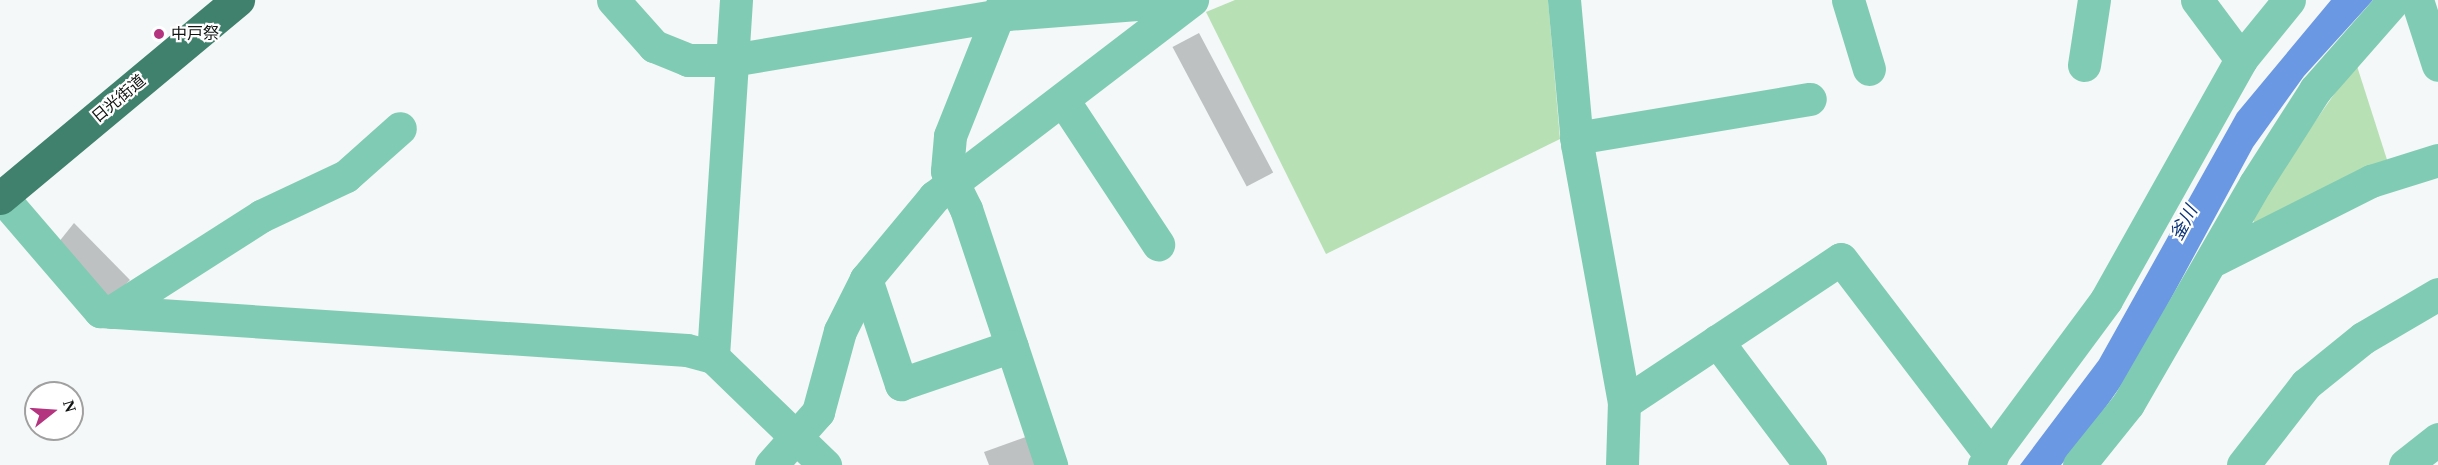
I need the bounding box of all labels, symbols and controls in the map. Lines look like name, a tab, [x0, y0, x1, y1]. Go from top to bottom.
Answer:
place label: 中戸祭	[171, 24, 219, 44]
marker: 中戸祭	[152, 27, 166, 41]
street label: 日光街道	[88, 71, 150, 127]
water label: 釜川	[2166, 202, 2202, 244]
north arrow	[24, 381, 84, 441]
text: N	[60, 398, 80, 414]

